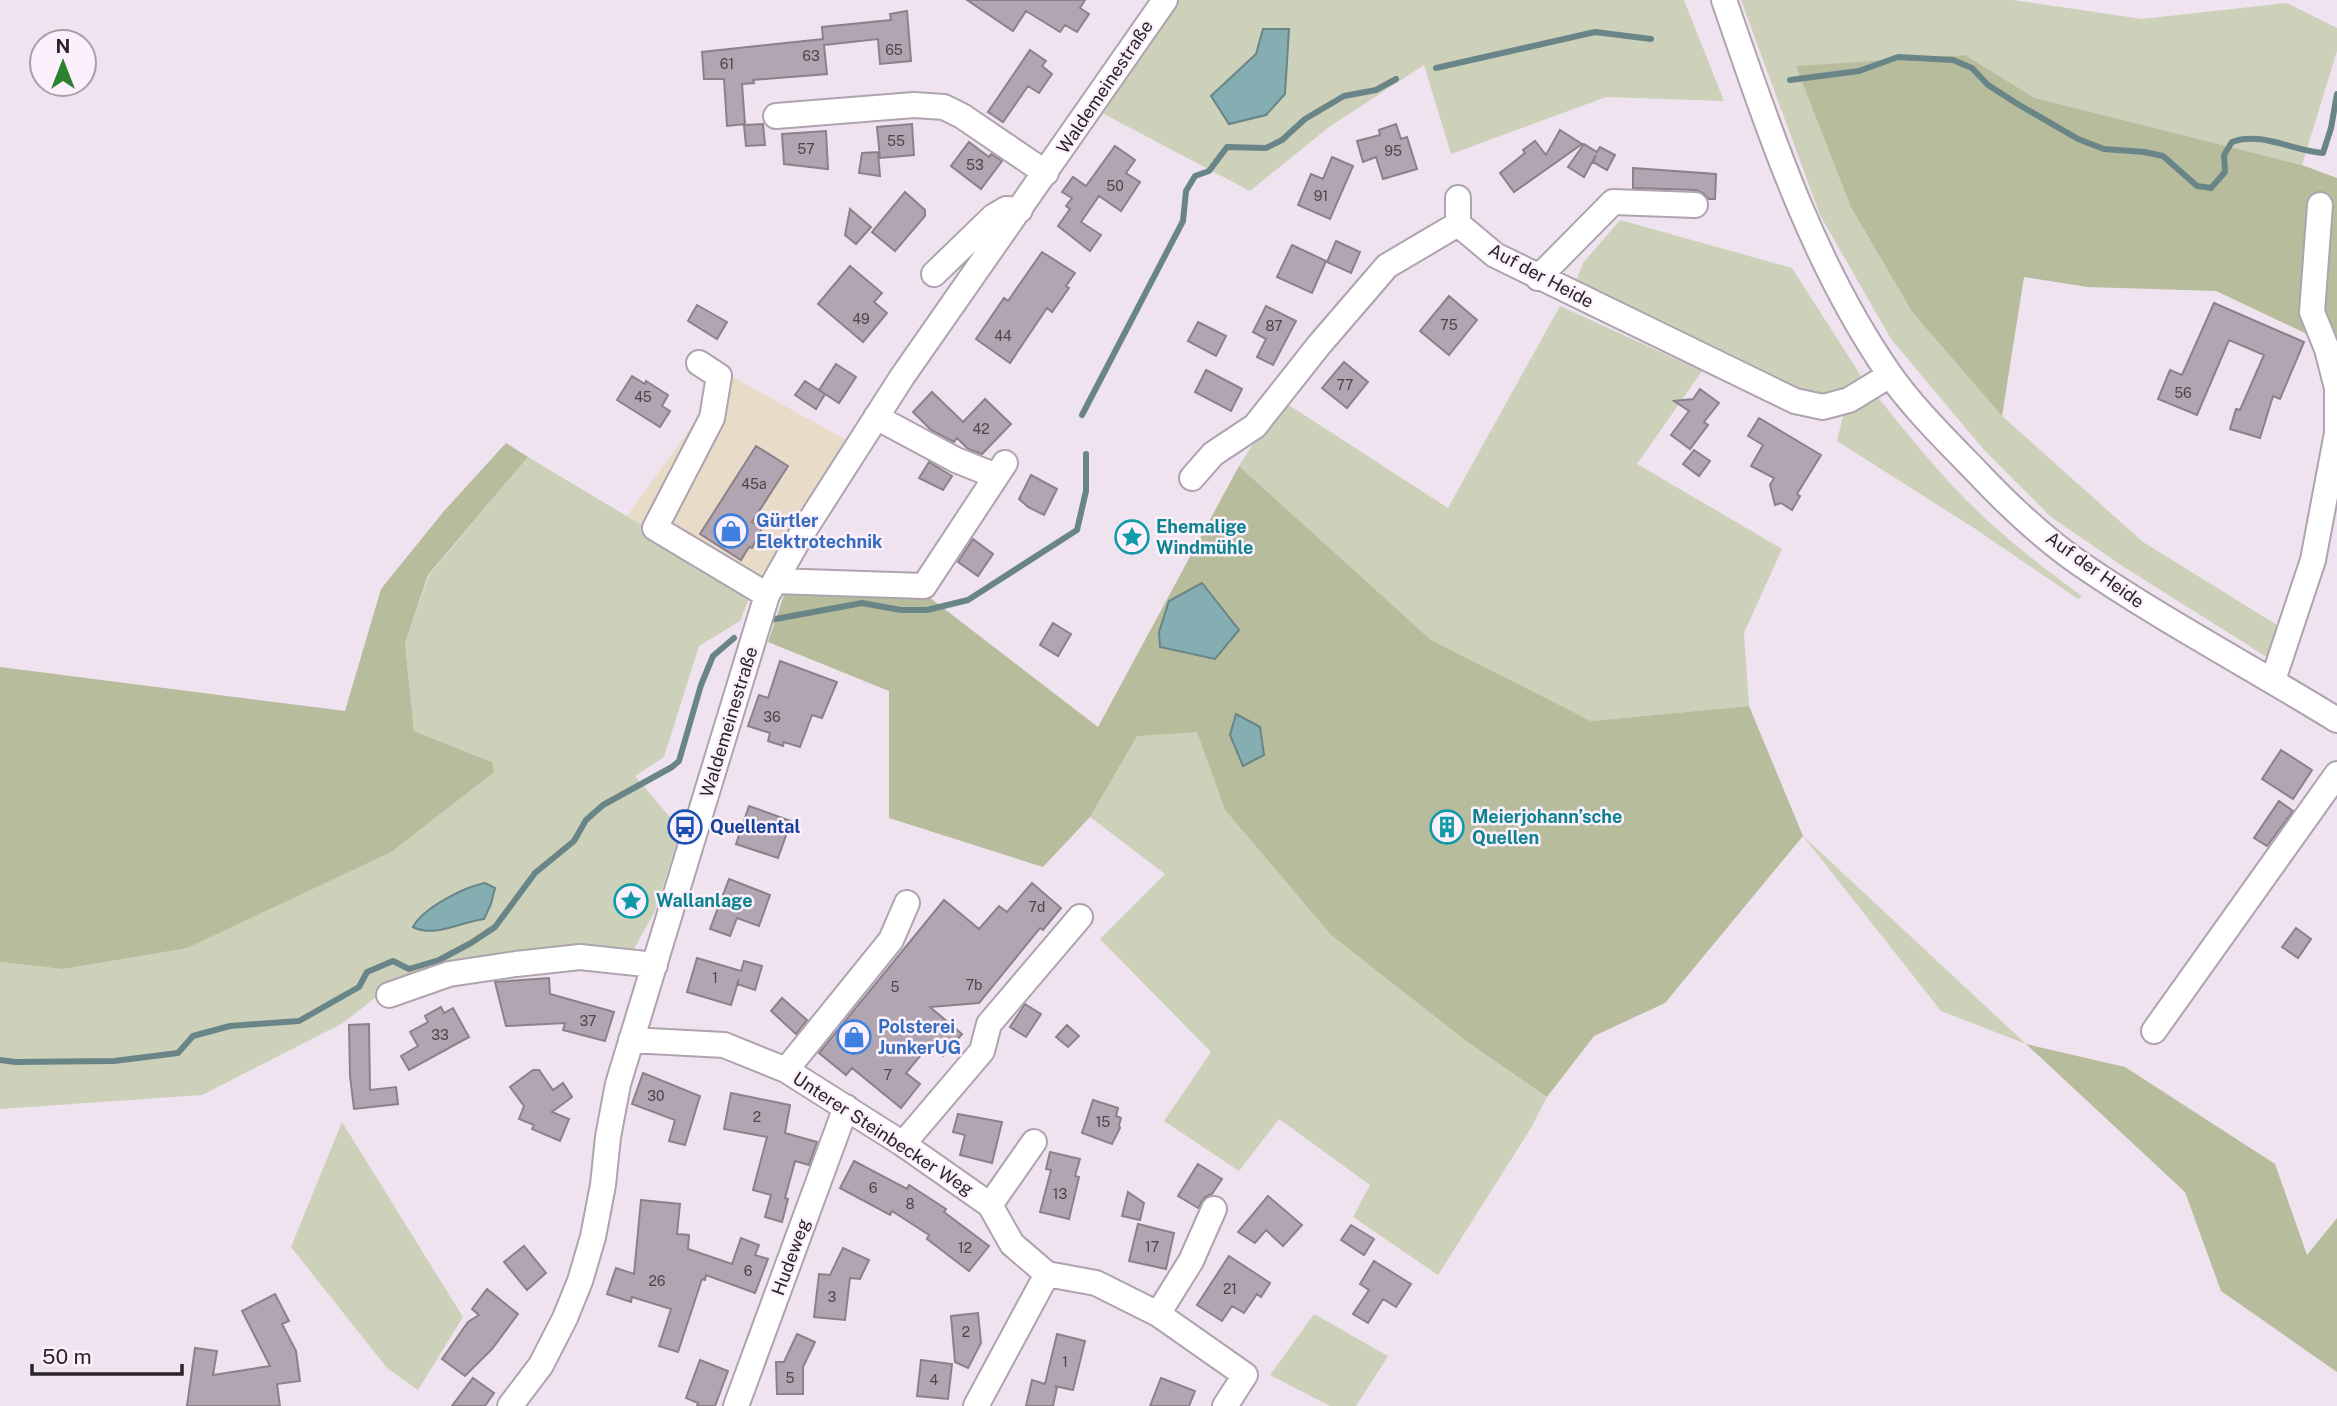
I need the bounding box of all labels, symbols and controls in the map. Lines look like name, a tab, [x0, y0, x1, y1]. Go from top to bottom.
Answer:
street label: Waldemeinestraße	[1052, 16, 1157, 157]
north arrow	[28, 28, 98, 98]
text: N	[56, 35, 70, 57]
house number: 65	[885, 42, 903, 58]
house number: 63	[802, 48, 820, 64]
house number: 61	[720, 56, 734, 72]
house number: 55	[887, 133, 905, 149]
house number: 57	[797, 141, 815, 157]
house number: 95	[1384, 143, 1402, 159]
house number: 53	[966, 157, 984, 173]
house number: 50	[1106, 178, 1124, 194]
house number: 91	[1314, 188, 1328, 204]
street label: Auf der Heide	[1485, 239, 1597, 312]
house number: 49	[852, 311, 870, 327]
house number: 75	[1440, 317, 1458, 333]
house number: 87	[1265, 318, 1283, 334]
house number: 44	[994, 328, 1012, 344]
house number: 77	[1337, 377, 1354, 393]
house number: 56	[2174, 385, 2192, 401]
house number: 45	[634, 389, 652, 405]
house number: 42	[972, 421, 990, 437]
house number: 45a	[741, 476, 767, 492]
place label: Gürtler Elektrotechnik	[756, 510, 883, 552]
shop icon: Gürtler Elektrotechnik	[712, 512, 750, 550]
place label: Ehemalige Windmühle	[1156, 516, 1253, 558]
place icon: Ehemalige Windmühle	[1113, 518, 1151, 556]
street label: Auf der Heide	[2042, 527, 2148, 612]
street label: Waldemeinestraße	[696, 644, 761, 800]
house number: 36	[763, 709, 781, 725]
place label: Meierjohann’sche Quellen	[1472, 806, 1622, 848]
bus stop icon: Quellental	[666, 808, 704, 846]
building icon: Meierjohann’sche Quellen	[1428, 808, 1466, 846]
place label: Quellental	[710, 816, 800, 837]
place icon: Wallanlage	[612, 882, 650, 920]
place label: Wallanlage	[656, 890, 753, 911]
house number: 7d	[1029, 899, 1045, 915]
house number: 1	[712, 970, 718, 986]
house number: 7b	[966, 977, 982, 993]
house number: 5	[891, 979, 900, 995]
house number: 37	[580, 1013, 596, 1029]
place label: Polsterei JunkerUG	[878, 1016, 961, 1058]
shop icon: Polsterei JunkerUG	[835, 1018, 873, 1056]
house number: 33	[431, 1027, 449, 1043]
street label: Unterer Steinbecker Weg	[789, 1067, 977, 1200]
house number: 7	[884, 1067, 892, 1083]
house number: 30	[647, 1088, 665, 1104]
house number: 2	[753, 1109, 761, 1125]
house number: 15	[1096, 1114, 1110, 1130]
house number: 6	[869, 1180, 878, 1196]
house number: 13	[1053, 1186, 1067, 1202]
house number: 8	[905, 1196, 915, 1212]
street label: Hudeweg	[767, 1216, 814, 1298]
house number: 17	[1145, 1239, 1159, 1255]
house number: 12	[958, 1240, 972, 1256]
house number: 6	[744, 1263, 753, 1279]
house number: 26	[648, 1273, 666, 1289]
house number: 21	[1223, 1281, 1237, 1297]
house number: 3	[828, 1289, 837, 1305]
house number: 2	[962, 1324, 970, 1340]
scale bar	[32, 1332, 182, 1376]
text: 50 m	[42, 1344, 92, 1369]
house number: 1	[1062, 1354, 1068, 1370]
house number: 5	[786, 1370, 795, 1386]
house number: 4	[930, 1372, 939, 1388]

